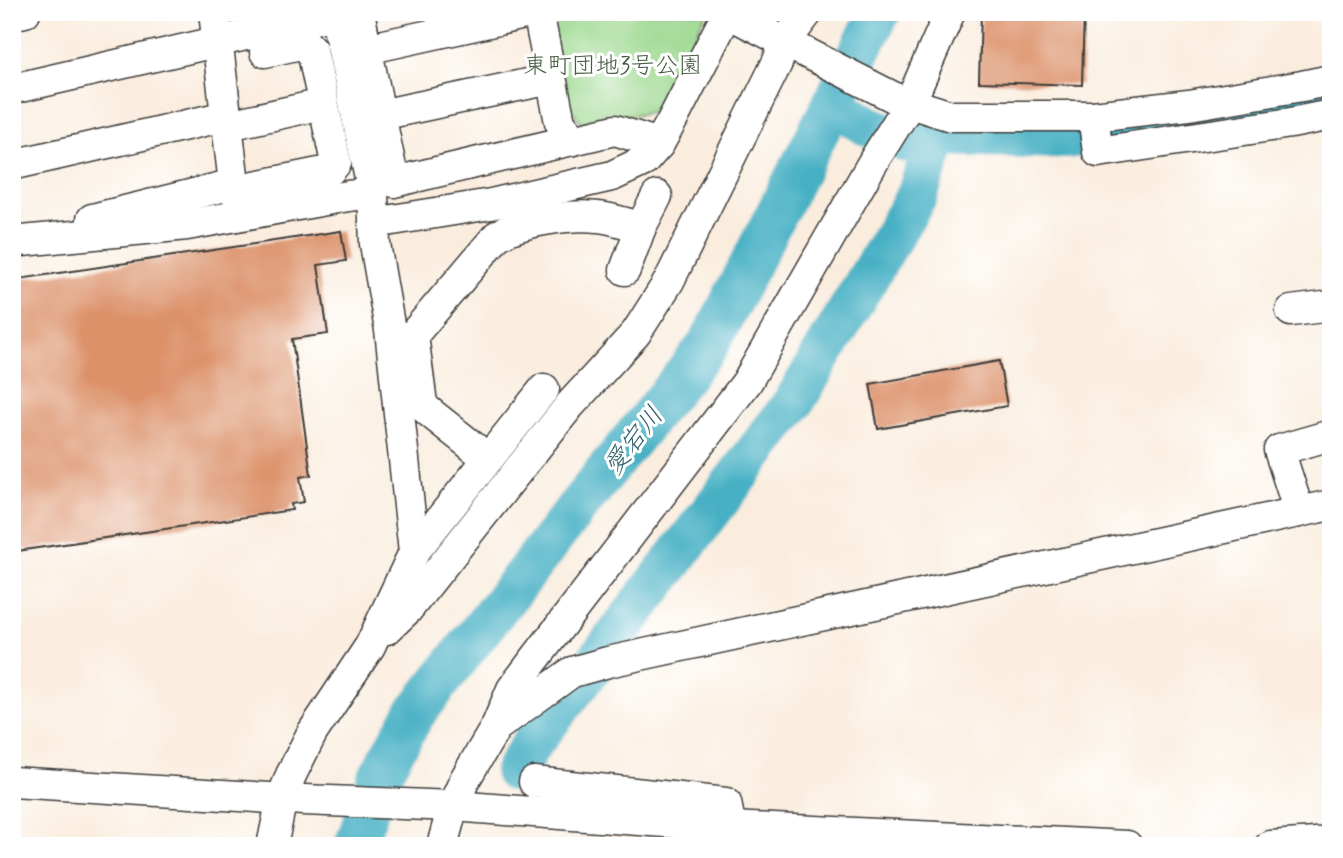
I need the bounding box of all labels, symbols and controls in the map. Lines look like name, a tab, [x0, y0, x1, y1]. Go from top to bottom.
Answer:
park label: 東町団地3号公園	[524, 51, 702, 82]
water label: 愛宕川	[597, 400, 672, 482]

